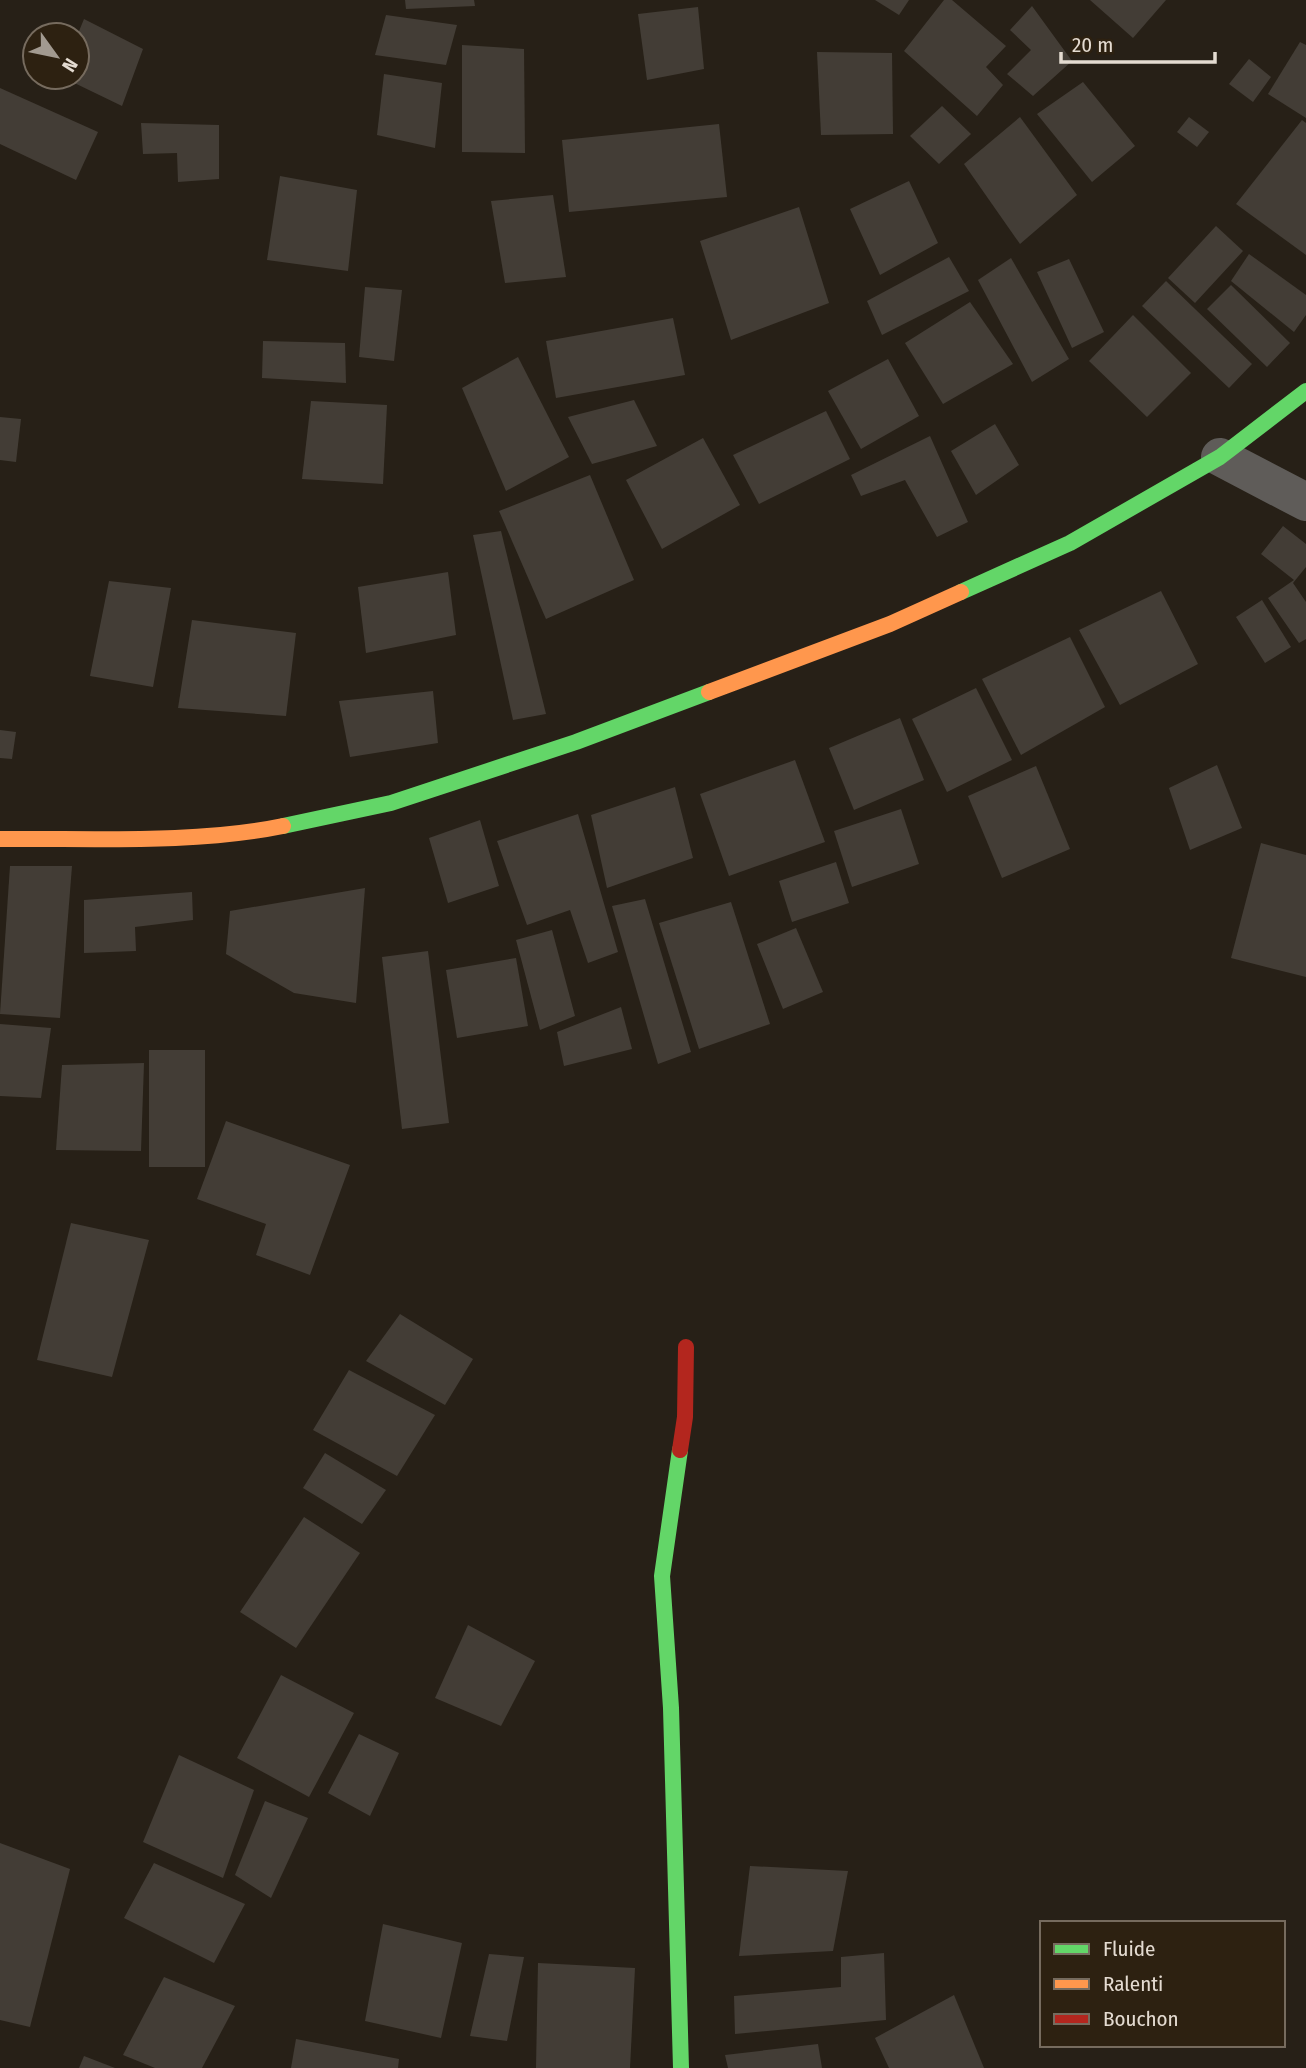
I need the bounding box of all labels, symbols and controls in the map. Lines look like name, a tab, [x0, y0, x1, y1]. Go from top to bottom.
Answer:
north arrow	[21, 21, 91, 91]
scale bar	[1061, 21, 1215, 65]
text: 20 m	[1072, 32, 1113, 58]
text: N	[57, 54, 83, 76]
legend	[1040, 1921, 1285, 2047]
text: Fluide	[1103, 1936, 1155, 1962]
text: Ralenti	[1103, 1971, 1163, 1997]
text: Bouchon	[1103, 2006, 1179, 2032]

